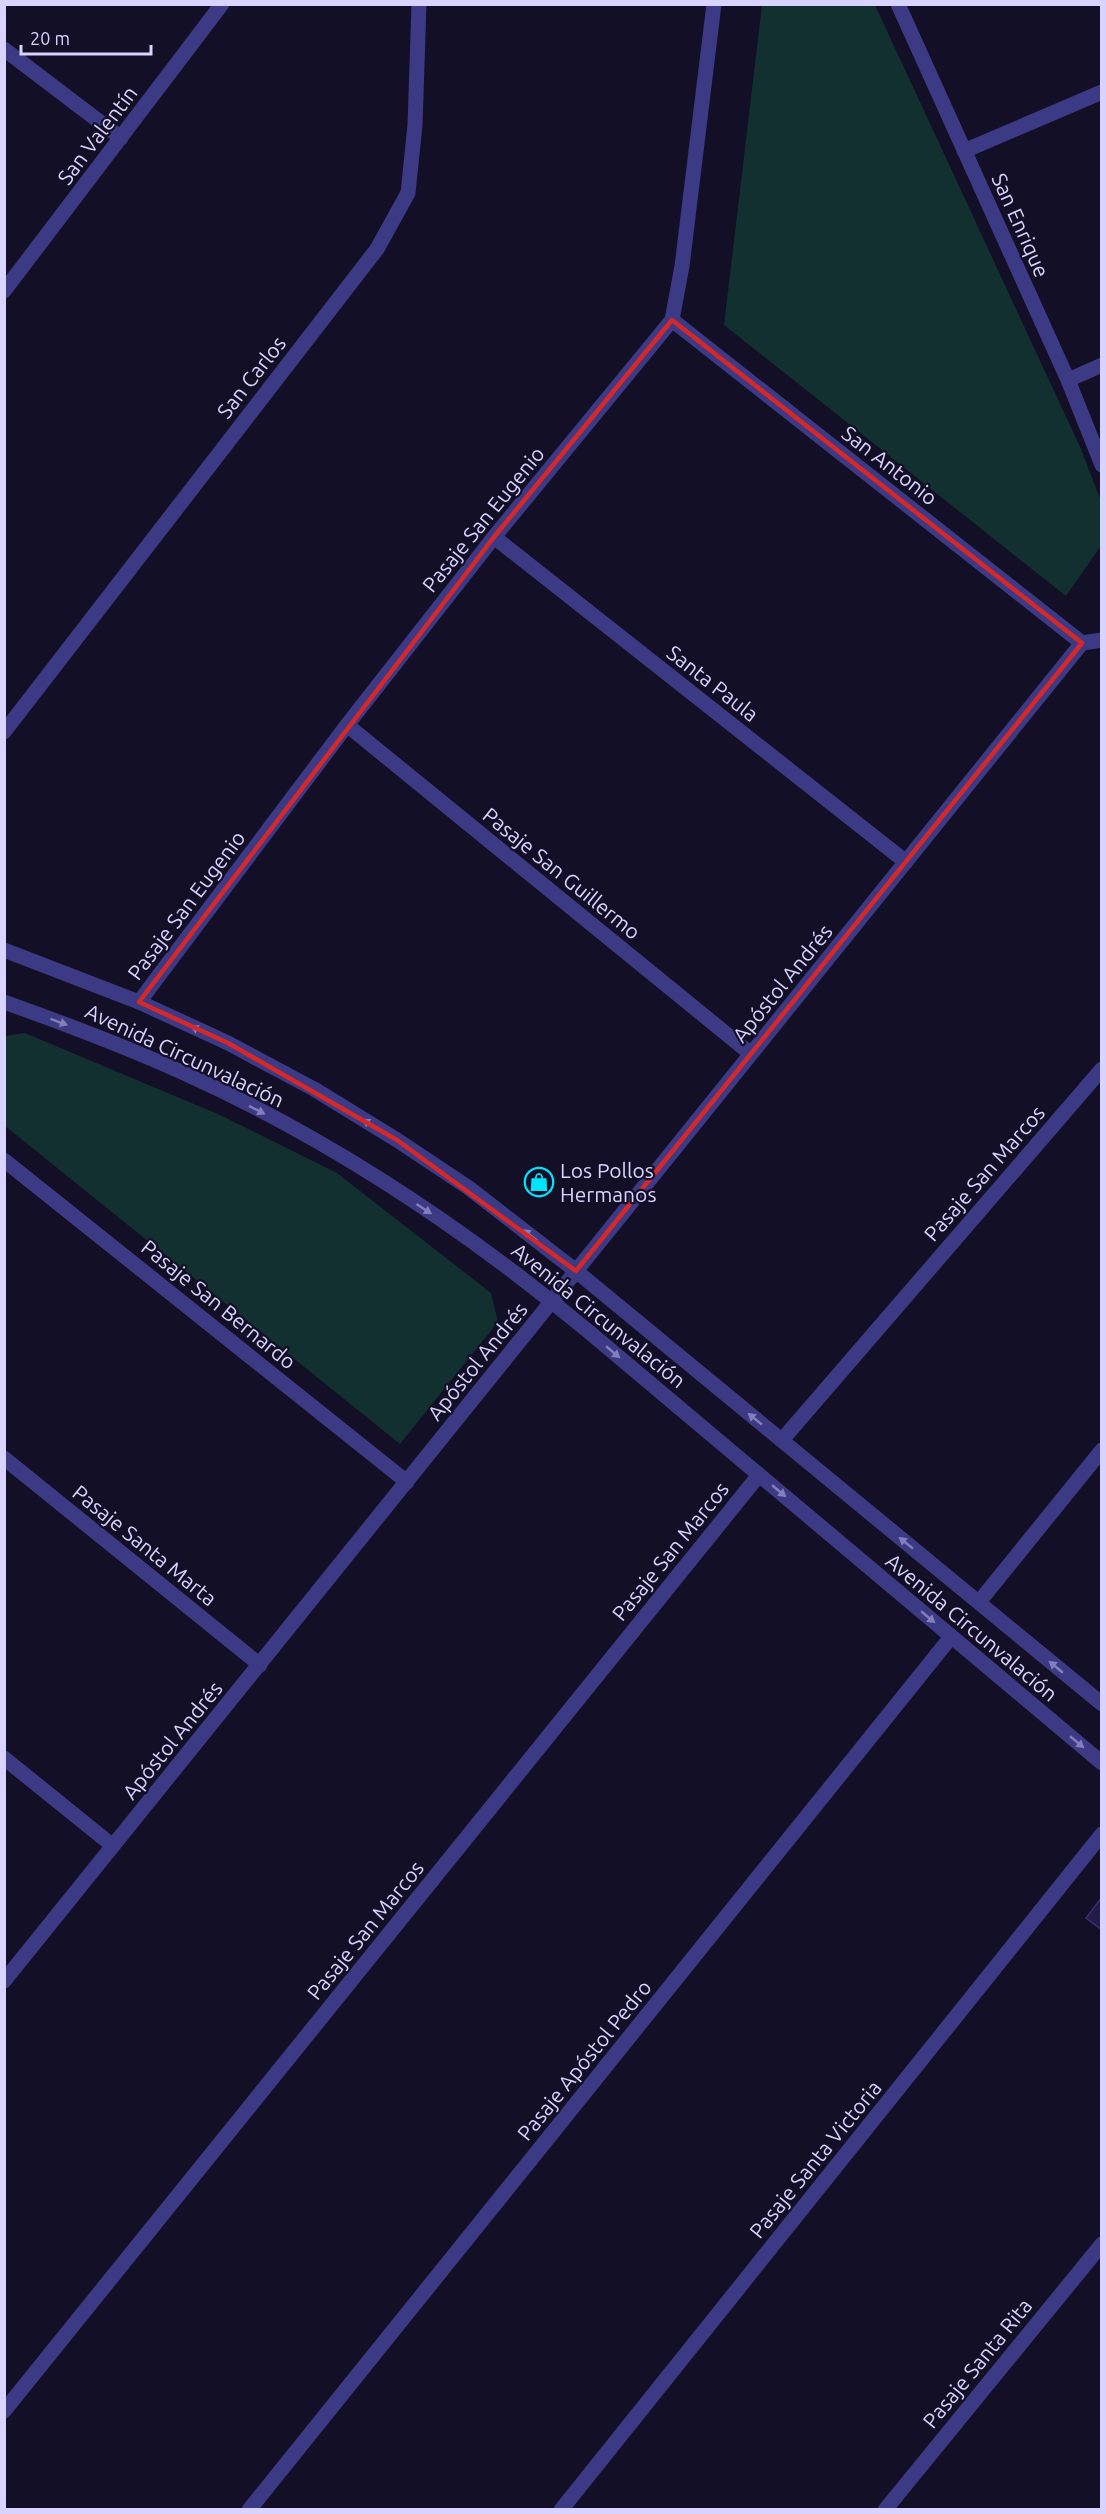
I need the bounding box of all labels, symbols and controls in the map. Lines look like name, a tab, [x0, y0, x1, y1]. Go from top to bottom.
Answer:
scale bar	[21, 18, 152, 56]
text: 20 m	[30, 28, 70, 48]
street label: San Valentín	[52, 81, 142, 189]
street label: San Enrique	[987, 169, 1055, 281]
street label: San Carlos	[212, 331, 290, 423]
street label: San Antonio	[838, 420, 942, 510]
street label: Pasaje San Eugenio	[417, 442, 549, 596]
street label: Santa Paula	[663, 640, 763, 726]
street label: Pasaje San Guillermo	[479, 802, 645, 944]
street label: Pasaje San Eugenio	[122, 826, 250, 984]
street label: Apóstol Andrés	[727, 919, 837, 1047]
street label: Avenida Circunvalación	[82, 998, 288, 1112]
one-way arrow	[51, 1017, 69, 1027]
one-way arrow	[190, 1025, 208, 1035]
street label: Pasaje San Marcos	[919, 1100, 1049, 1246]
one-way arrow	[248, 1105, 265, 1114]
one-way arrow	[362, 1118, 378, 1129]
place label: Los Pollos Hermanos	[560, 1158, 657, 1206]
shop icon: Los Pollos Hermanos	[523, 1166, 555, 1198]
one-way arrow	[416, 1203, 432, 1215]
one-way arrow	[523, 1229, 538, 1241]
street label: Pasaje San Bernardo	[137, 1234, 301, 1374]
street label: Avenida Circunvalación	[507, 1238, 691, 1392]
street label: Apóstol Andrés	[422, 1297, 532, 1425]
one-way arrow	[605, 1346, 621, 1359]
one-way arrow	[747, 1412, 763, 1425]
street label: Pasaje San Marcos	[607, 1477, 733, 1625]
street label: Pasaje Santa Marta	[68, 1480, 222, 1610]
one-way arrow	[771, 1485, 787, 1498]
one-way arrow	[898, 1536, 914, 1549]
street label: Avenida Circunvalación	[881, 1548, 1063, 1706]
one-way arrow	[920, 1610, 935, 1623]
one-way arrow	[1048, 1660, 1064, 1673]
street label: Apóstol Andrés	[117, 1676, 227, 1804]
one-way arrow	[1069, 1735, 1084, 1748]
street label: Pasaje San Marcos	[302, 1856, 428, 2004]
street label: Pasaje Apóstol Pedro	[512, 1975, 656, 2145]
street label: Pasaje Santa Victoria	[744, 2076, 886, 2242]
street label: Pasaje Santa Rita	[918, 2294, 1036, 2432]

